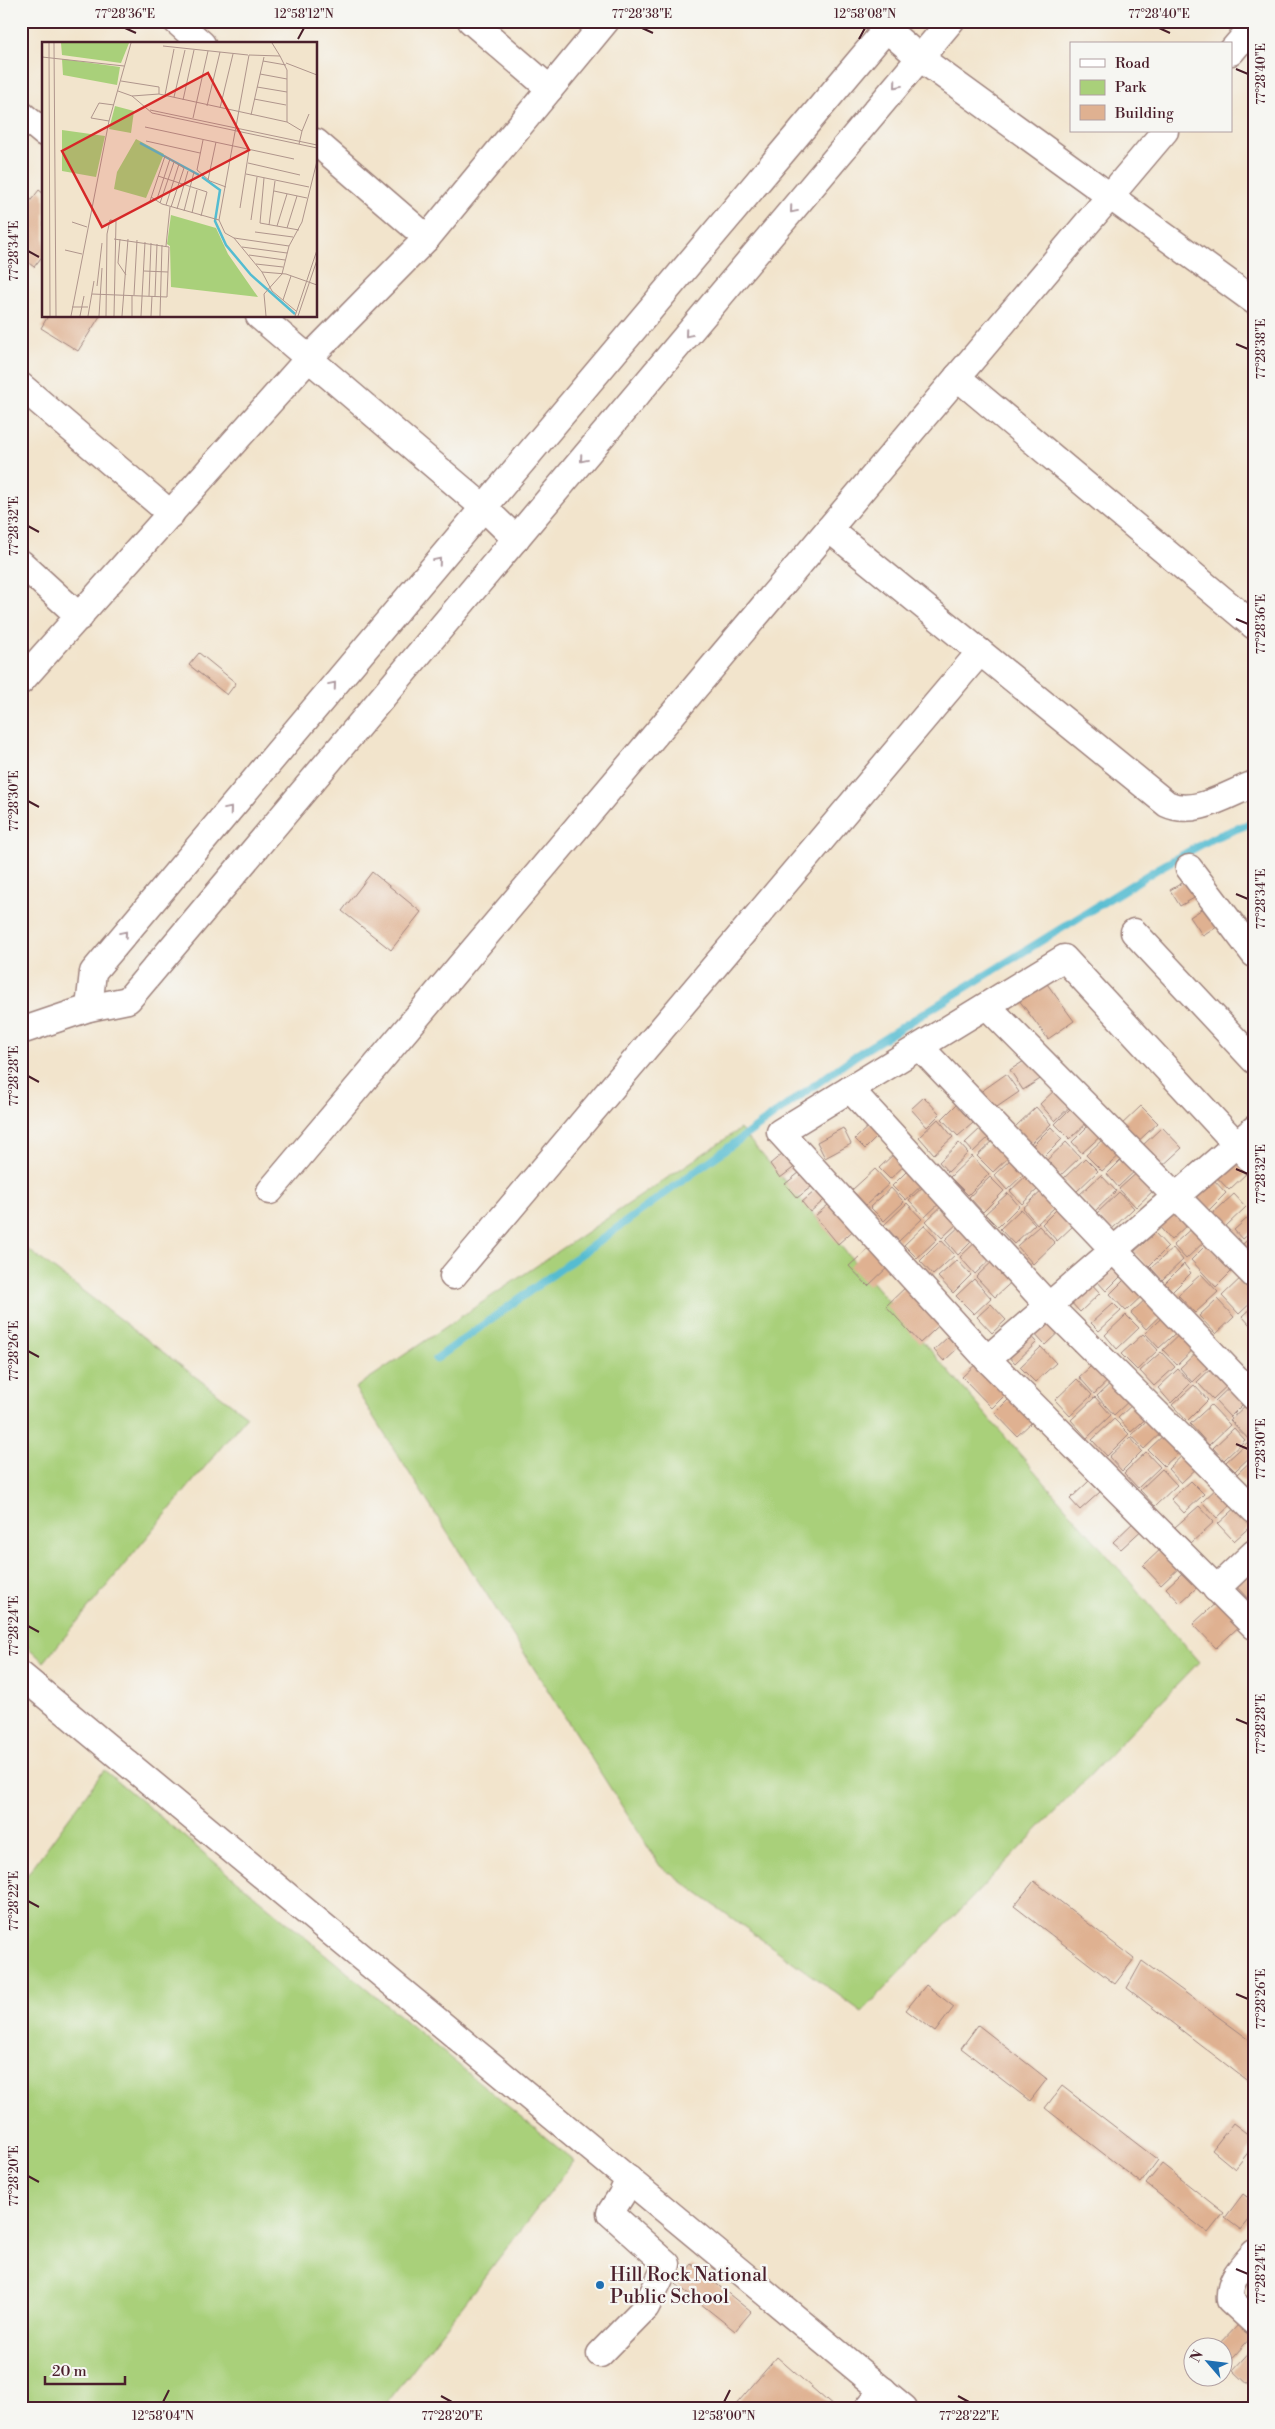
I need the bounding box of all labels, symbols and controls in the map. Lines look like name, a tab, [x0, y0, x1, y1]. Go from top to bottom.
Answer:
text: 77°28'36"E	[95, 7, 155, 22]
text: 12°58'12"N	[274, 7, 334, 22]
text: 77°28'38"E	[612, 7, 672, 22]
text: 12°58'08"N	[834, 7, 896, 22]
text: 77°28'40"E	[1128, 7, 1190, 22]
inset map	[42, 42, 318, 318]
legend	[1070, 42, 1232, 132]
text: 77°28'40"E	[1254, 43, 1269, 105]
text: Road	[1115, 54, 1150, 73]
text: Park	[1115, 78, 1147, 97]
one-way arrow	[894, 80, 903, 89]
text: Building	[1114, 104, 1174, 123]
one-way arrow	[789, 204, 798, 213]
text: 77°28'34"E	[7, 221, 22, 281]
text: 77°28'38"E	[1254, 319, 1269, 379]
one-way arrow	[685, 328, 694, 337]
one-way arrow	[580, 453, 589, 462]
text: 77°28'32"E	[7, 496, 22, 556]
one-way arrow	[432, 558, 440, 567]
text: 77°28'36"E	[1254, 594, 1269, 654]
one-way arrow	[328, 682, 337, 691]
text: 77°28'30"E	[7, 771, 22, 831]
one-way arrow	[223, 807, 231, 816]
text: 77°28'34"E	[1254, 869, 1269, 929]
one-way arrow	[119, 931, 128, 940]
text: 77°28'28"E	[7, 1046, 22, 1106]
text: 77°28'32"E	[1254, 1144, 1269, 1204]
text: 77°28'26"E	[7, 1321, 22, 1381]
text: 77°28'30"E	[1254, 1419, 1269, 1479]
text: 77°28'24"E	[7, 1596, 22, 1656]
text: 77°28'28"E	[1254, 1694, 1269, 1754]
text: 77°28'22"E	[7, 1871, 22, 1931]
text: 77°28'26"E	[1254, 1969, 1269, 2029]
text: 77°28'20"E	[7, 2145, 22, 2207]
text: 77°28'24"E	[1254, 2244, 1269, 2304]
place label: Hill Rock National Public School	[610, 2263, 768, 2309]
marker: Hill Rock National Public School	[594, 2279, 606, 2291]
north arrow	[1182, 2336, 1232, 2386]
text: N	[1187, 2347, 1208, 2365]
scale bar	[45, 2354, 125, 2386]
text: 20 m	[52, 2362, 87, 2381]
text: 12°58'04"N	[132, 2409, 194, 2424]
text: 77°28'20"E	[421, 2409, 483, 2424]
text: 12°58'00"N	[693, 2409, 755, 2424]
text: 77°28'22"E	[939, 2409, 999, 2424]

